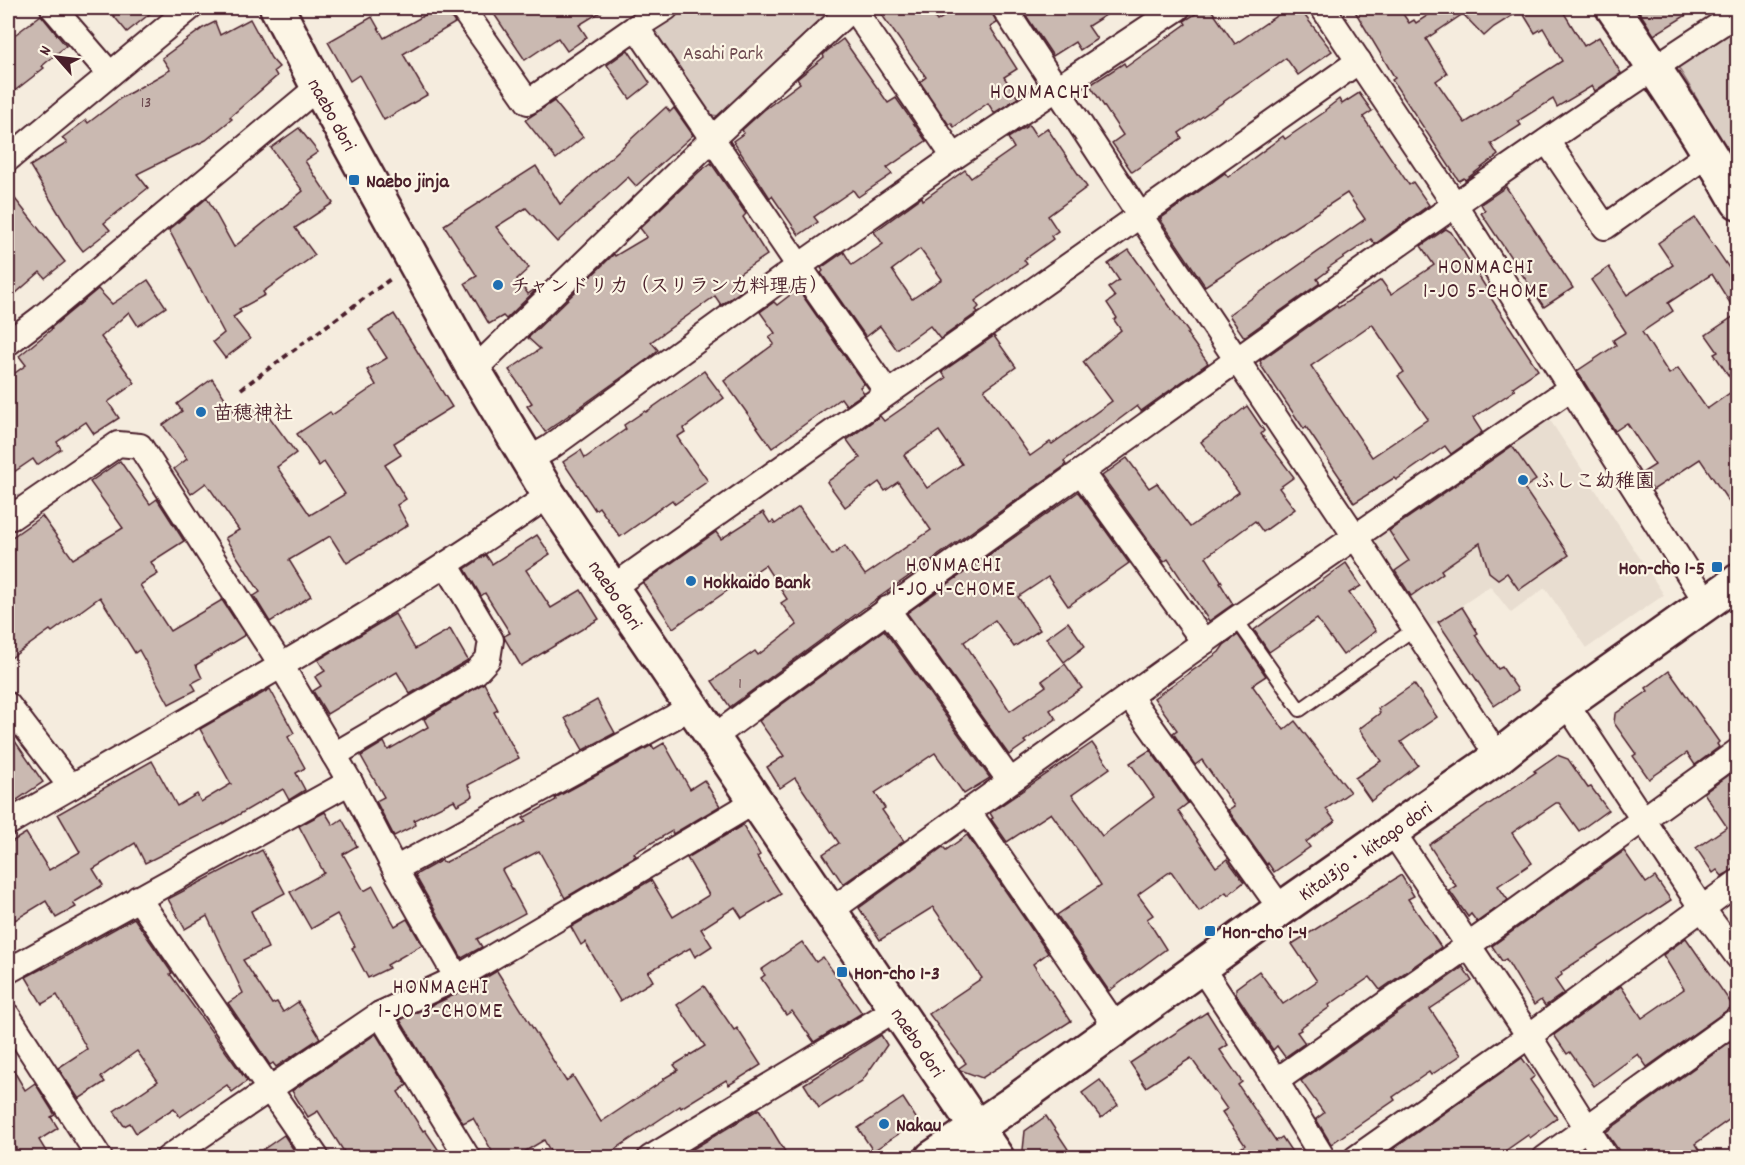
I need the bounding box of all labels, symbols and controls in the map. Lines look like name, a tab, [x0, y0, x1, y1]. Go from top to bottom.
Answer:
north arrow	[27, 27, 87, 87]
park label: Asahi Park	[683, 41, 763, 69]
text: N	[34, 42, 58, 60]
street label: naebo dori	[299, 74, 362, 157]
district label: HONMACHI	[990, 78, 1090, 109]
house number: 13	[141, 92, 151, 115]
place label: Naebo jinja	[366, 169, 450, 197]
marker: Naebo jinja	[347, 173, 361, 187]
district label: HONMACHI 1-JO 5-CHOME	[1423, 254, 1549, 308]
place label: チャンドリカ（スリランカ料理店）	[510, 274, 829, 302]
marker: チャンドリカ（スリランカ料理店）	[491, 278, 505, 292]
place label: 苗穂神社	[213, 401, 293, 429]
marker: 苗穂神社	[194, 405, 208, 419]
place label: ふしこ幼稚園	[1535, 469, 1655, 497]
marker: ふしこ幼稚園	[1516, 473, 1530, 487]
district label: HONMACHI 1-JO 4-CHOME	[891, 552, 1017, 606]
street label: naebo dori	[580, 556, 648, 637]
place label: Hon-cho 1-5	[1619, 556, 1705, 584]
marker: Hon-cho 1-5	[1710, 560, 1724, 574]
place label: Hokkaido Bank	[703, 570, 811, 598]
marker: Hokkaido Bank	[684, 574, 698, 588]
house number: 1	[738, 673, 742, 696]
street label: Kita13jo・kitago dori	[1294, 796, 1439, 909]
place label: Hon-cho 1-4	[1222, 920, 1307, 948]
marker: Hon-cho 1-4	[1203, 924, 1217, 938]
place label: Hon-cho 1-3	[854, 961, 940, 989]
marker: Hon-cho 1-3	[835, 965, 849, 979]
district label: HONMACHI 1-JO 3-CHOME	[378, 974, 504, 1028]
street label: naebo dori	[882, 1003, 950, 1084]
place label: Nakau	[896, 1113, 941, 1141]
marker: Nakau	[877, 1117, 891, 1131]

